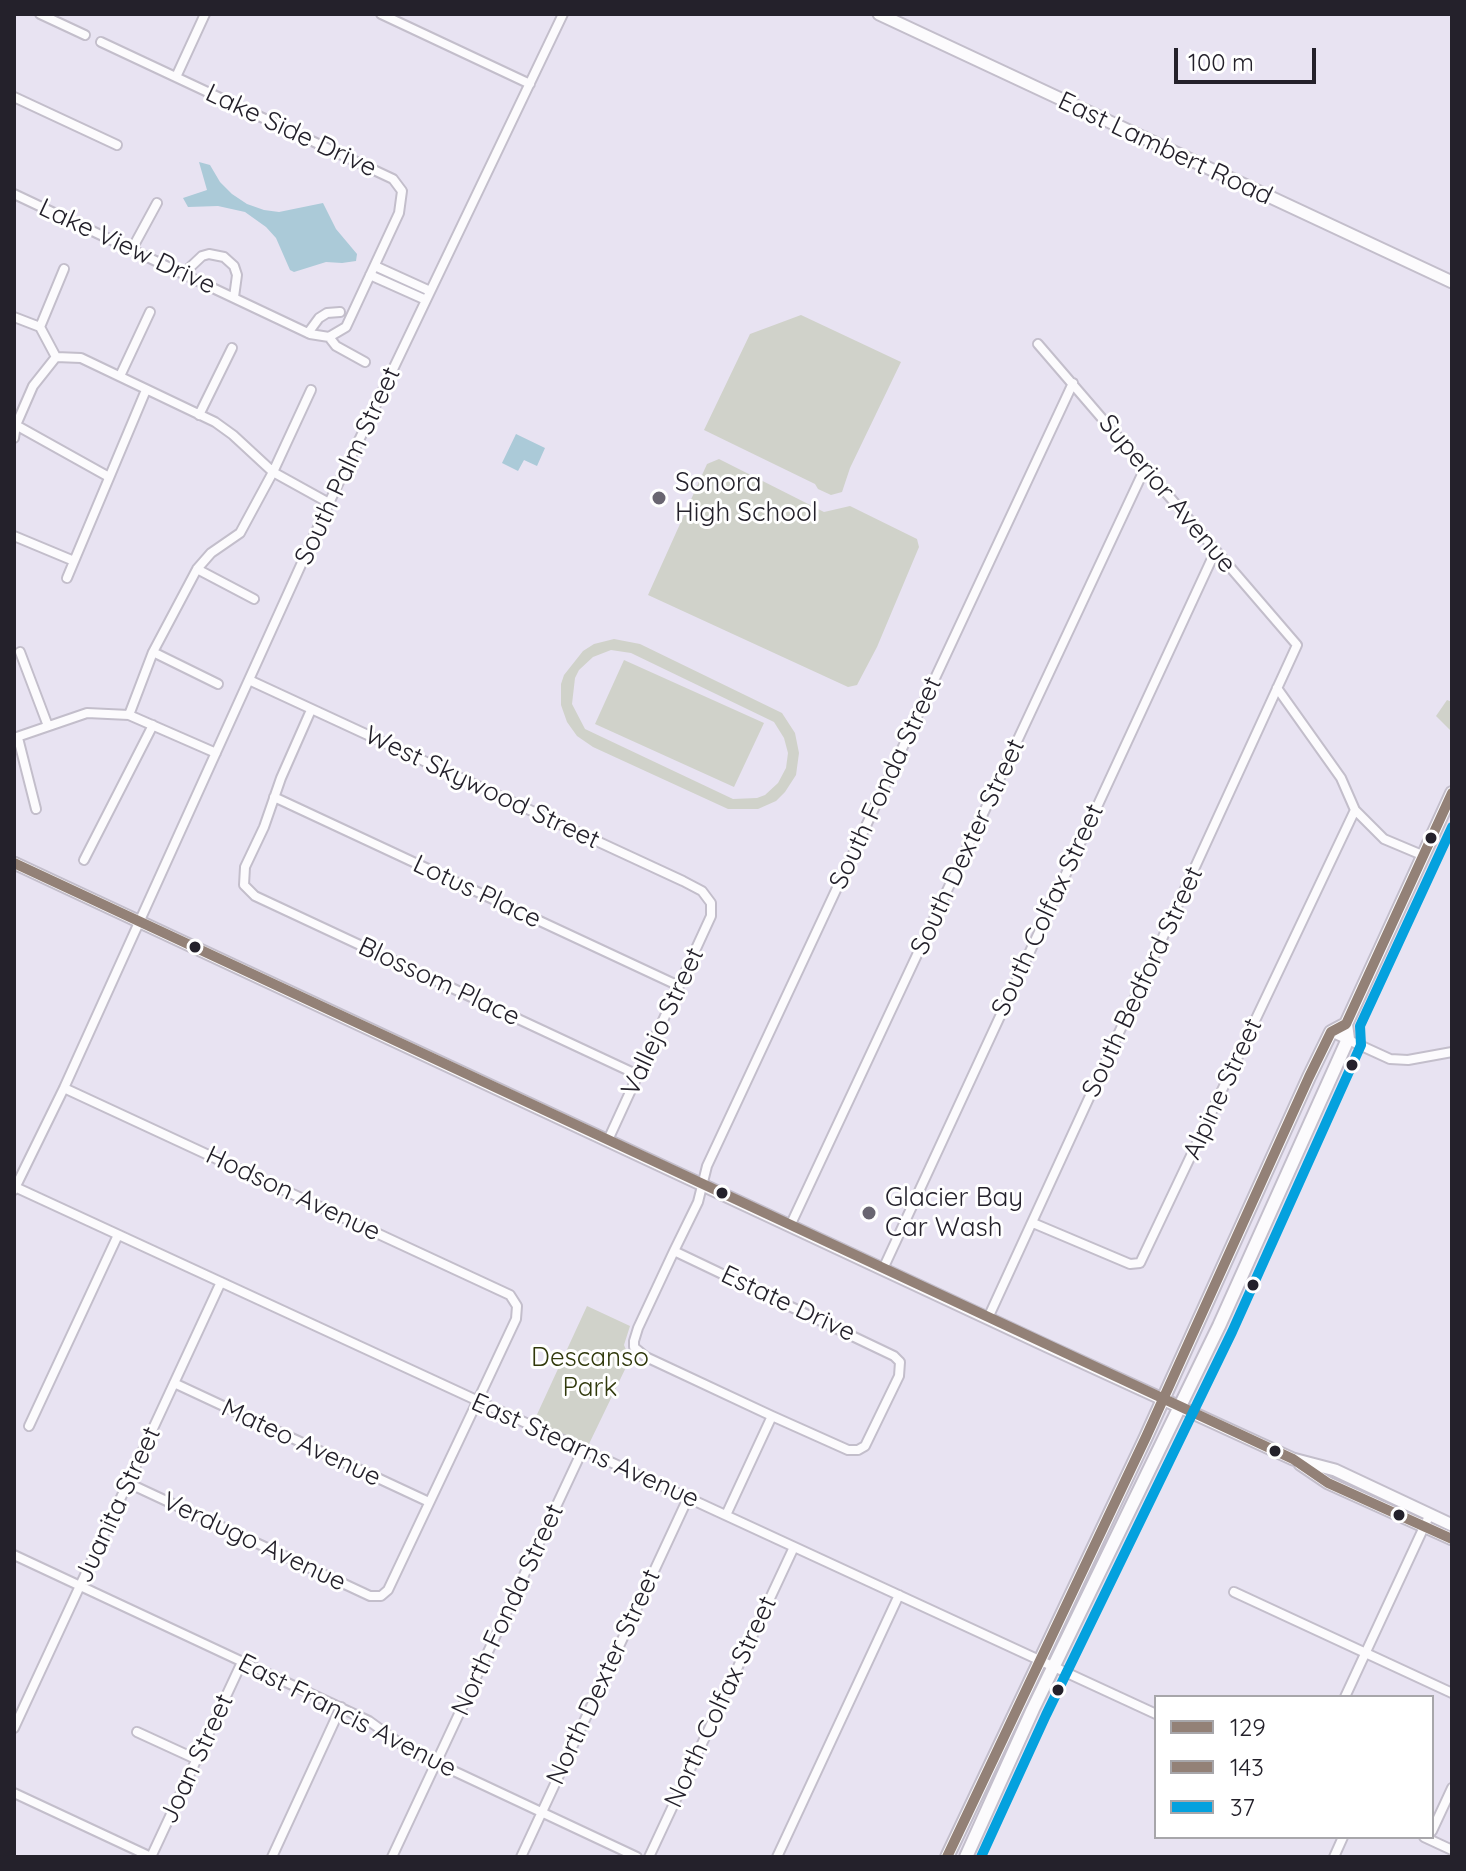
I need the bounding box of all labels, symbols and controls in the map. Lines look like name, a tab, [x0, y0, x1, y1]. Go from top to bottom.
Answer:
scale bar	[1178, 32, 1320, 82]
text: 100 m	[1188, 47, 1254, 77]
street label: Lake Side Drive	[201, 78, 381, 184]
street label: East Lambert Road	[1053, 86, 1277, 212]
street label: Lake View Drive	[34, 192, 220, 302]
street label: South Palm Street	[288, 362, 408, 570]
street label: Superior Avenue	[1092, 408, 1242, 580]
place label: Sonora High School	[675, 467, 818, 528]
marker: Sonora High School	[650, 489, 668, 507]
street label: South Fonda Street	[823, 672, 949, 894]
street label: West Skywood Street	[360, 720, 604, 856]
street label: South Dexter Street	[904, 734, 1032, 960]
street label: South Colfax Street	[985, 799, 1111, 1021]
unlabelled marker	[1423, 830, 1439, 846]
street label: Lotus Place	[408, 849, 546, 935]
street label: South Bedford Street	[1076, 862, 1210, 1102]
street label: Blossom Place	[353, 931, 525, 1033]
unlabelled marker	[187, 939, 203, 955]
street label: Vallejo Street	[615, 943, 711, 1101]
street label: Alpine Street	[1177, 1014, 1269, 1164]
unlabelled marker	[1344, 1057, 1360, 1073]
street label: Hodson Avenue	[201, 1140, 385, 1248]
place label: Glacier Bay Car Wash	[885, 1182, 1023, 1244]
unlabelled marker	[714, 1185, 730, 1201]
marker: Glacier Bay Car Wash	[860, 1204, 878, 1222]
street label: Estate Drive	[716, 1259, 860, 1349]
unlabelled marker	[1245, 1277, 1261, 1293]
park label: Descanso Park	[531, 1342, 649, 1404]
street label: East Stearns Avenue	[466, 1387, 704, 1515]
street label: Mateo Avenue	[216, 1392, 386, 1494]
street label: Juanita Street	[68, 1422, 168, 1588]
unlabelled marker	[1267, 1443, 1283, 1459]
street label: Verdugo Avenue	[157, 1486, 351, 1598]
street label: North Fonda Street	[445, 1499, 571, 1721]
unlabelled marker	[1391, 1507, 1407, 1523]
street label: North Dexter Street	[540, 1564, 668, 1790]
street label: North Colfax Street	[658, 1591, 784, 1813]
street label: East Francis Avenue	[233, 1647, 461, 1785]
unlabelled marker	[1050, 1682, 1066, 1698]
street label: Joan Street	[153, 1689, 241, 1829]
legend	[1154, 1695, 1434, 1839]
text: 129	[1230, 1712, 1266, 1742]
text: 143	[1230, 1752, 1264, 1782]
text: 37	[1230, 1792, 1255, 1822]

